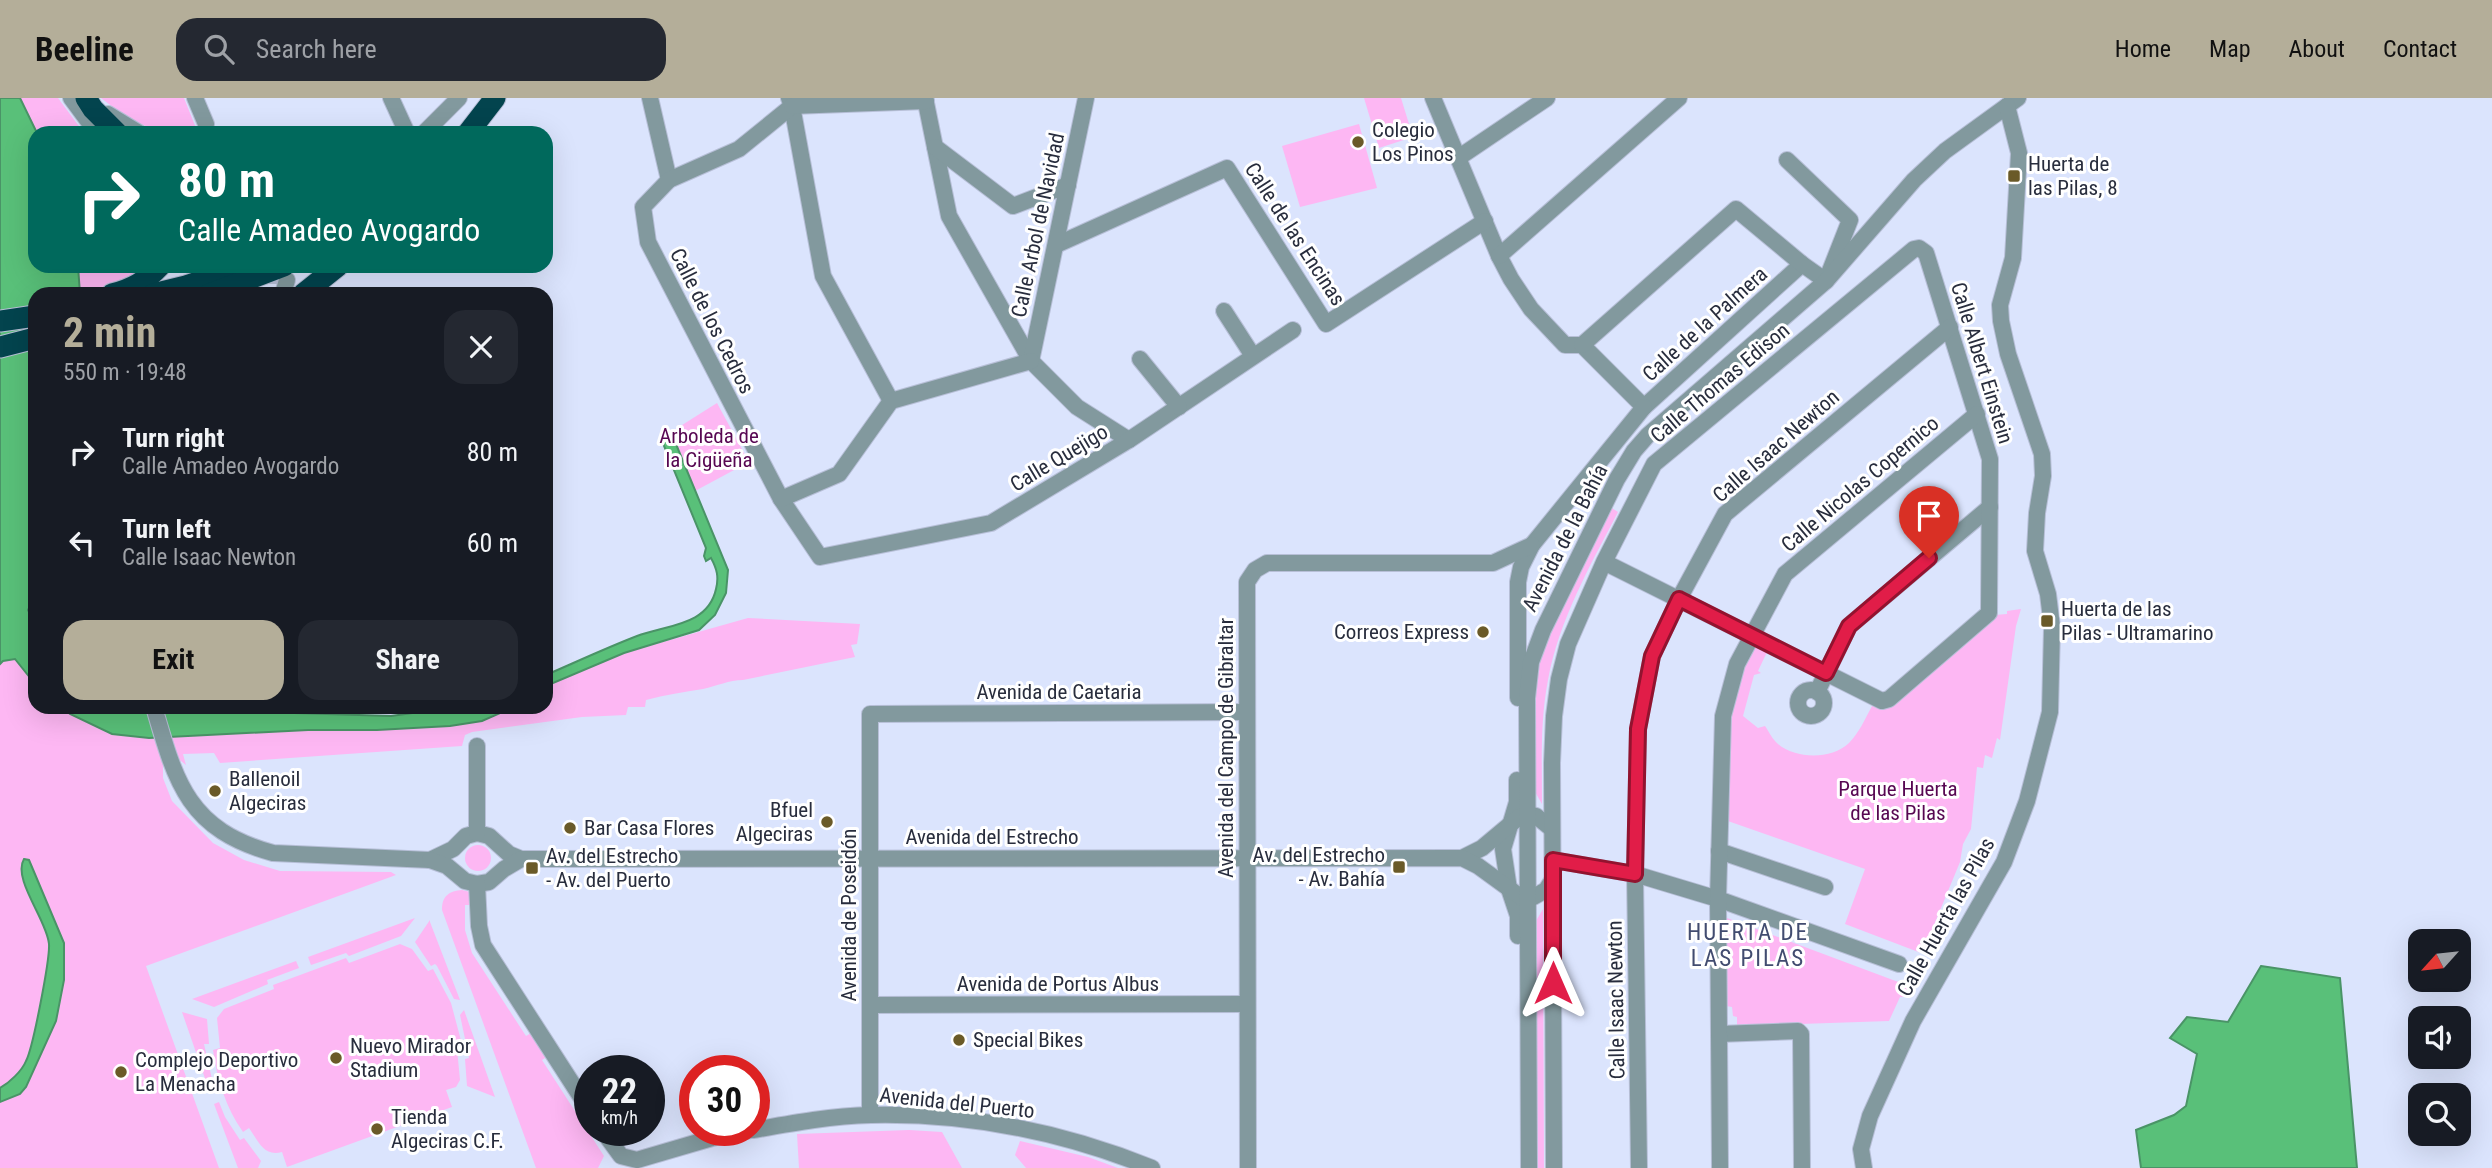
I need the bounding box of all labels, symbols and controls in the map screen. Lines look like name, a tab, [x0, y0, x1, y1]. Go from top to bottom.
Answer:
search box	[176, 18, 666, 81]
text: Beeline	[35, 30, 134, 69]
icon: search	[200, 30, 238, 68]
text: Search here	[256, 34, 377, 64]
text: Home	[2115, 35, 2171, 63]
text: Map	[2209, 35, 2251, 63]
text: About	[2289, 35, 2345, 63]
text: Contact	[2383, 35, 2457, 63]
place label: Colegio Los Pinos	[1372, 118, 1454, 166]
street label: Calle Arbol de Navidad	[1007, 131, 1069, 319]
marker: Colegio Los Pinos	[1350, 134, 1366, 150]
text: 80 m	[178, 152, 275, 209]
place label: Huerta de las Pilas, 8	[2028, 152, 2118, 200]
icon: right	[63, 154, 154, 245]
street label: Calle de las Encinas	[1240, 158, 1350, 310]
marker: Huerta de las Pilas, 8	[2006, 168, 2022, 184]
text: Calle Amadeo Avogardo	[178, 211, 480, 249]
street label: Calle de los Cedros	[665, 244, 759, 398]
street label: Calle de la Palmera	[1638, 262, 1772, 386]
street label: Calle Albert Einstein	[1946, 279, 2018, 447]
text: 2 min	[63, 308, 156, 357]
button: close	[444, 310, 518, 384]
street label: Calle Thomas Edison	[1646, 318, 1794, 448]
text: 550 m · 19:48	[63, 359, 187, 386]
street label: Calle Isaac Newton	[1708, 385, 1844, 507]
street label: Calle Nicolas Copernico	[1776, 411, 1944, 557]
street label: Calle Quejigo	[1006, 420, 1112, 496]
text: Turn right	[122, 423, 224, 453]
park label: Arboleda de la Cigüeña	[659, 424, 759, 472]
icon: right	[63, 433, 101, 471]
text: 80 m	[467, 437, 518, 467]
text: Calle Amadeo Avogardo	[122, 453, 339, 480]
street label: Avenida de la Bahía	[1518, 460, 1612, 616]
pin	[1899, 486, 1959, 558]
icon: arrive	[1910, 497, 1948, 535]
text: Turn left	[122, 514, 211, 544]
icon: left	[63, 524, 101, 562]
text: 60 m	[467, 528, 518, 558]
text: Calle Isaac Newton	[122, 544, 296, 571]
place label: Huerta de las Pilas - Ultramarino	[2061, 597, 2213, 645]
marker: Huerta de las Pilas - Ultramarino	[2039, 613, 2055, 629]
street label: Avenida del Campo de Gibraltar	[1214, 618, 1238, 878]
button: Exit	[63, 620, 284, 700]
button: Share	[298, 620, 518, 700]
place label: Correos Express	[1334, 620, 1469, 644]
marker: Correos Express	[1475, 624, 1491, 640]
street label: Avenida de Caetaria	[976, 680, 1142, 704]
place label: Ballenoil Algeciras	[229, 767, 306, 815]
park label: Parque Huerta de las Pilas	[1838, 777, 1958, 825]
marker: Ballenoil Algeciras	[207, 783, 223, 799]
place label: Bfuel Algeciras	[736, 798, 813, 846]
marker: Bfuel Algeciras	[819, 814, 835, 830]
place label: Bar Casa Flores	[584, 816, 714, 840]
marker: Bar Casa Flores	[562, 820, 578, 836]
street label: Avenida del Estrecho	[905, 825, 1079, 849]
street label: Avenida de Poseidón	[837, 828, 861, 1002]
street label: Calle Huerta las Pilas	[1892, 834, 2000, 1000]
place label: Av. del Estrecho - Av. Bahía	[1253, 843, 1385, 891]
place label: Av. del Estrecho - Av. del Puerto	[546, 844, 678, 892]
marker: Av. del Estrecho - Av. Bahía	[1391, 859, 1407, 875]
marker: Av. del Estrecho - Av. del Puerto	[524, 860, 540, 876]
district label: HUERTA DE LAS PILAS	[1687, 919, 1809, 972]
street label: Calle Isaac Newton	[1603, 920, 1629, 1080]
north arrow	[2408, 929, 2471, 992]
map controls	[2408, 929, 2471, 1146]
position arrow	[1516, 946, 1590, 1020]
street label: Avenida de Portus Albus	[957, 972, 1159, 996]
button: sound	[2408, 1006, 2471, 1069]
place label: Special Bikes	[973, 1028, 1083, 1052]
marker: Special Bikes	[951, 1032, 967, 1048]
place label: Nuevo Mirador Stadium	[350, 1034, 471, 1082]
place label: Complejo Deportivo La Menacha	[135, 1048, 298, 1096]
marker: Nuevo Mirador Stadium	[328, 1050, 344, 1066]
speed limit sign: 30	[679, 1055, 770, 1146]
marker: Complejo Deportivo La Menacha	[113, 1064, 129, 1080]
text: 22	[602, 1071, 637, 1112]
street label: Avenida del Puerto	[878, 1083, 1036, 1123]
button: search	[2408, 1083, 2471, 1146]
place label: Tienda Algeciras C.F.	[391, 1105, 504, 1153]
text: km/h	[601, 1107, 638, 1128]
marker: Tienda Algeciras C.F.	[369, 1121, 385, 1137]

